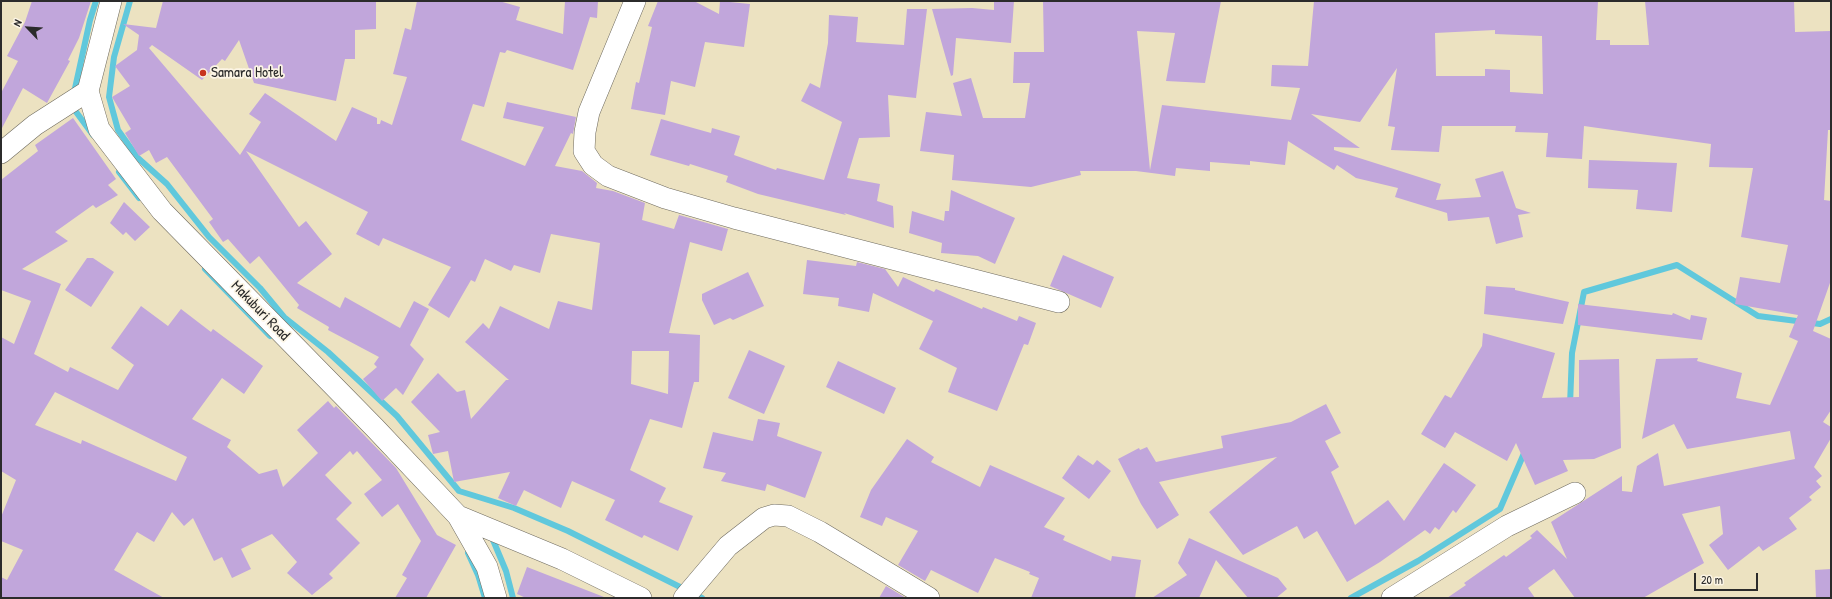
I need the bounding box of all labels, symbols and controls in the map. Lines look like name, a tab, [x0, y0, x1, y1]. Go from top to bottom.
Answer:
north arrow	[8, 8, 48, 48]
text: N	[10, 17, 25, 29]
place label: Samara Hotel	[211, 64, 283, 82]
marker: Samara Hotel	[198, 68, 208, 78]
street label: Makuburi Road	[227, 277, 293, 345]
scale bar	[1696, 565, 1760, 591]
text: 20 m	[1701, 571, 1723, 588]

